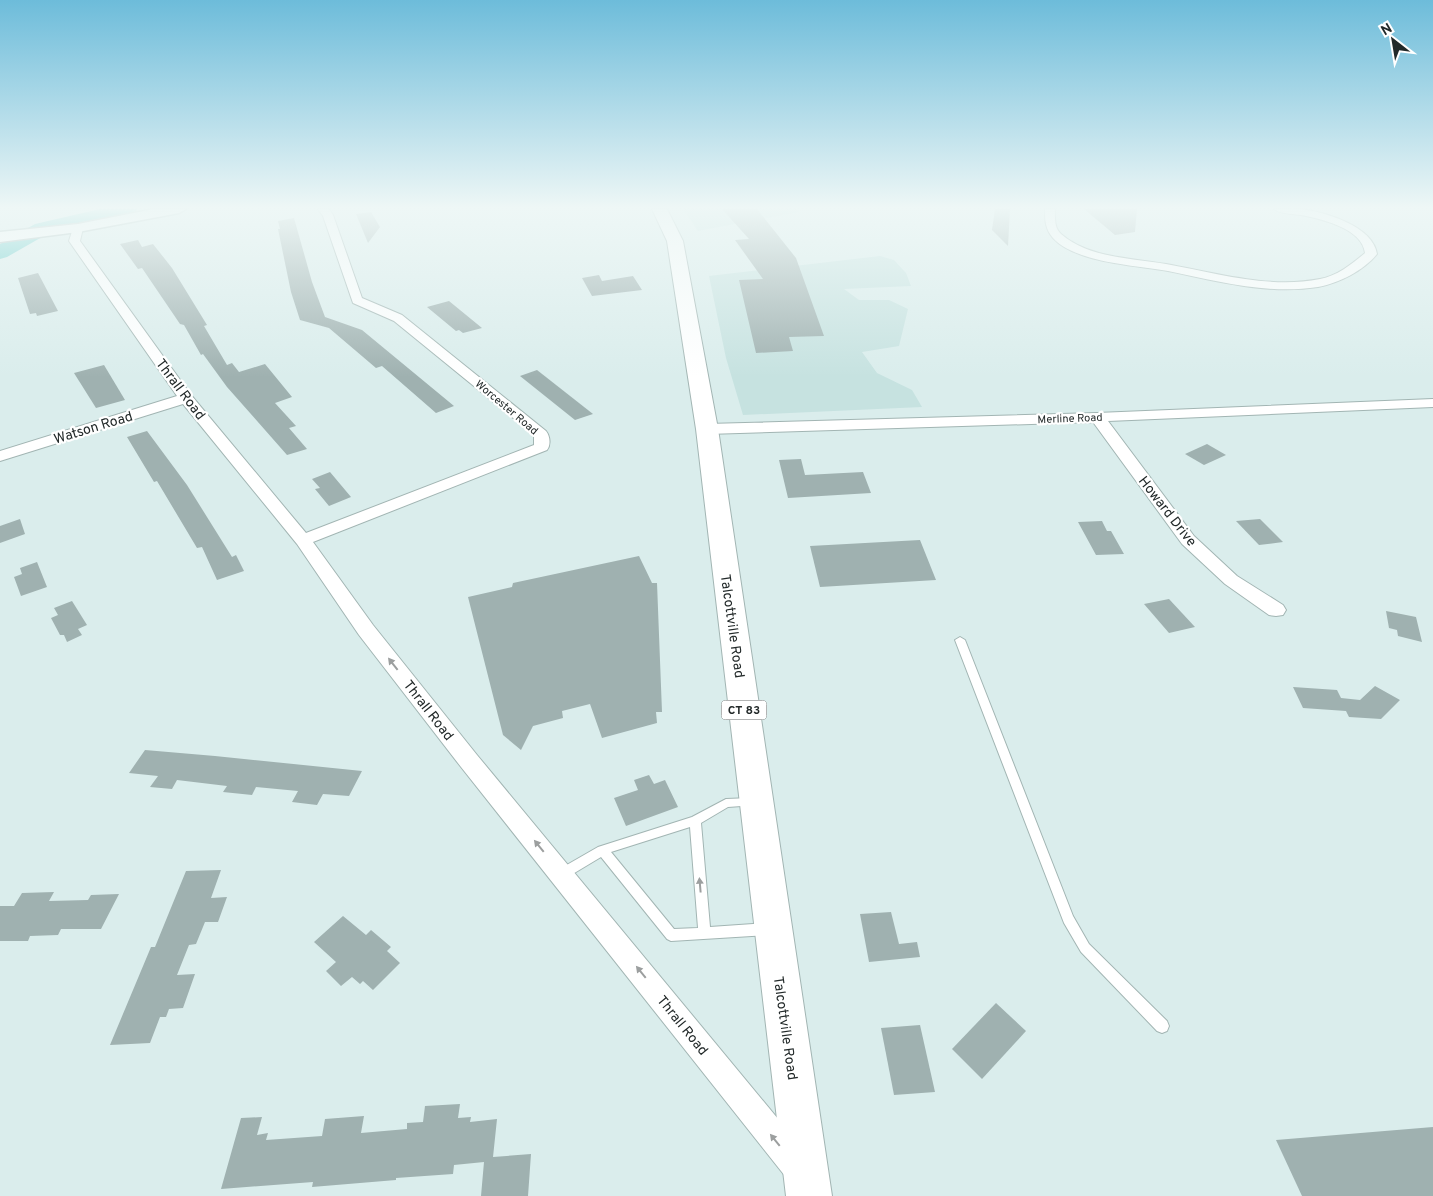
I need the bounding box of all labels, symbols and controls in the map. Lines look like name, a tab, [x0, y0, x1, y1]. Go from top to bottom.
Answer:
north arrow	[1368, 15, 1418, 65]
text: N	[1378, 20, 1396, 40]
street label: Thrall Road	[151, 356, 208, 424]
street label: Worcester Road	[472, 377, 541, 438]
street label: Watson Road	[52, 408, 135, 448]
street label: Merline Road	[1037, 411, 1103, 427]
street label: Howard Drive	[1134, 473, 1199, 550]
street label: Talcottville Road	[716, 573, 747, 679]
one-way arrow	[388, 658, 399, 671]
street label: Thrall Road	[399, 677, 457, 744]
road number: CT 83	[722, 700, 766, 720]
one-way arrow	[533, 839, 544, 852]
one-way arrow	[696, 876, 704, 892]
one-way arrow	[635, 966, 646, 979]
street label: Talcottville Road	[769, 975, 800, 1081]
street label: Thrall Road	[653, 993, 711, 1059]
one-way arrow	[770, 1133, 781, 1146]

